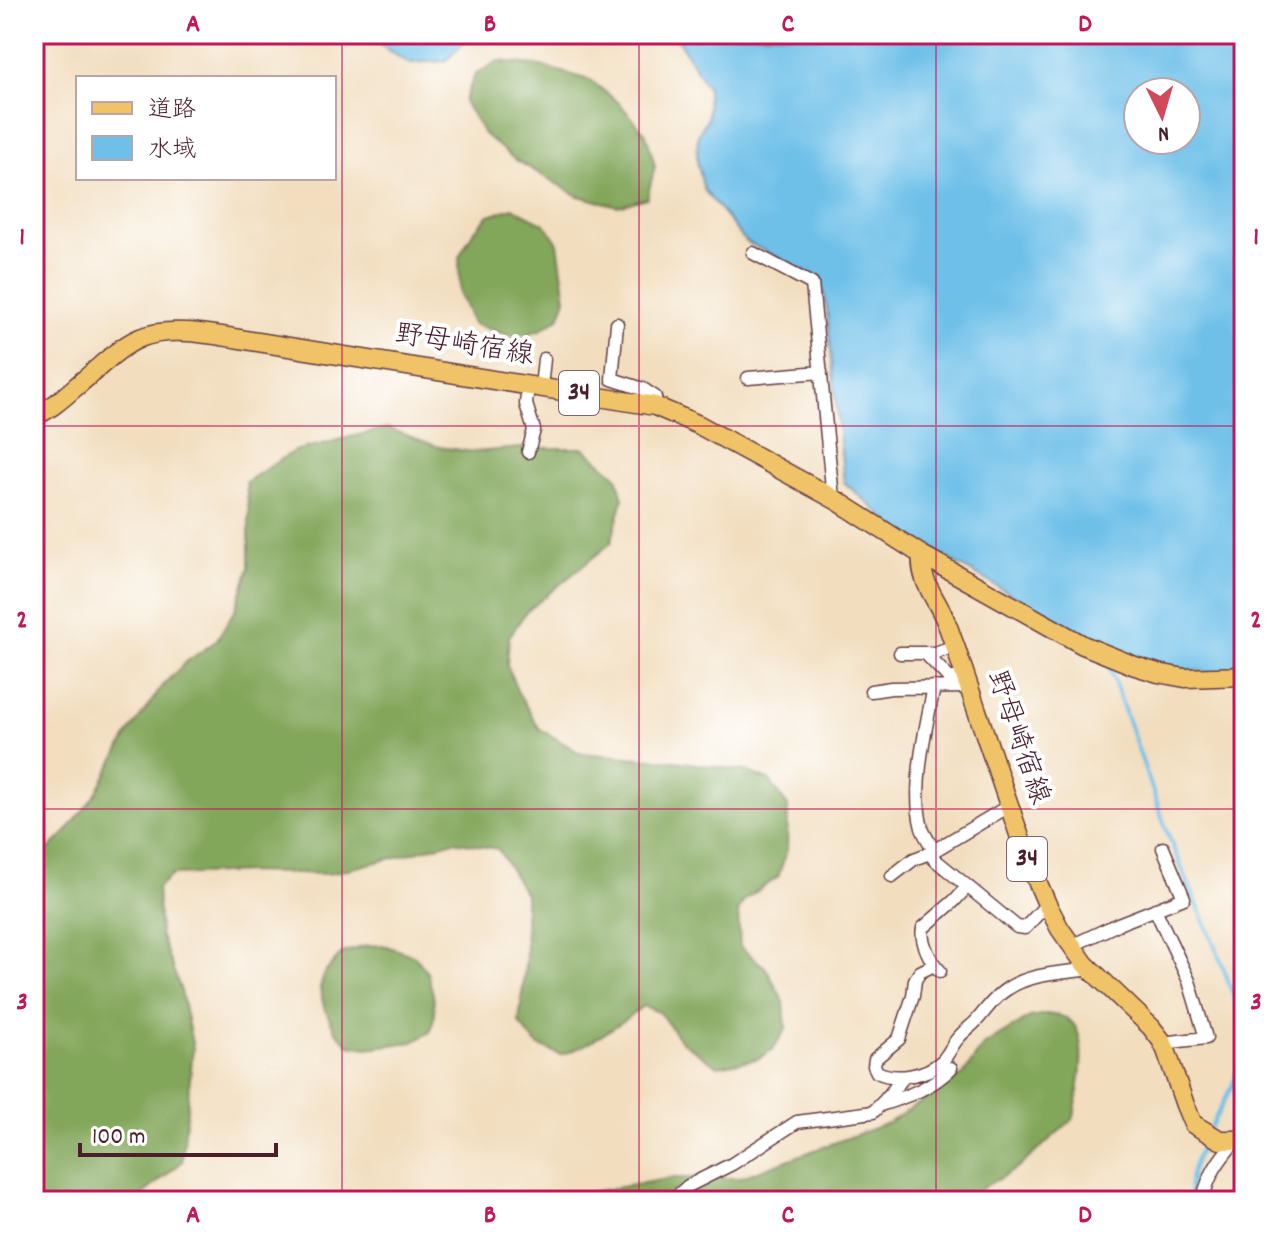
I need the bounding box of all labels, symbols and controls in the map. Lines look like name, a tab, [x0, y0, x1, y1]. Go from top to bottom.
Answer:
text: A	[186, 7, 200, 44]
text: B	[484, 7, 496, 44]
text: C	[782, 7, 795, 44]
text: D	[1078, 7, 1092, 44]
legend	[76, 76, 336, 180]
north arrow	[1122, 76, 1202, 156]
text: 道路	[148, 94, 196, 128]
text: N	[1157, 117, 1170, 148]
text: 水域	[148, 134, 196, 168]
text: 1	[19, 220, 25, 257]
text: 1	[1253, 220, 1259, 257]
street label: 野母崎宿線	[392, 316, 536, 378]
road number: 34	[559, 371, 599, 415]
text: 2	[16, 603, 28, 640]
text: 2	[1250, 603, 1262, 640]
street label: 野母崎宿線	[974, 665, 1058, 811]
road number: 34	[1007, 837, 1047, 881]
text: 3	[16, 985, 28, 1022]
text: 3	[1250, 985, 1262, 1022]
scale bar	[80, 1107, 276, 1157]
text: 100 m	[92, 1121, 145, 1155]
text: A	[186, 1198, 200, 1235]
text: B	[484, 1198, 496, 1235]
text: C	[782, 1198, 795, 1235]
text: D	[1078, 1198, 1092, 1235]

